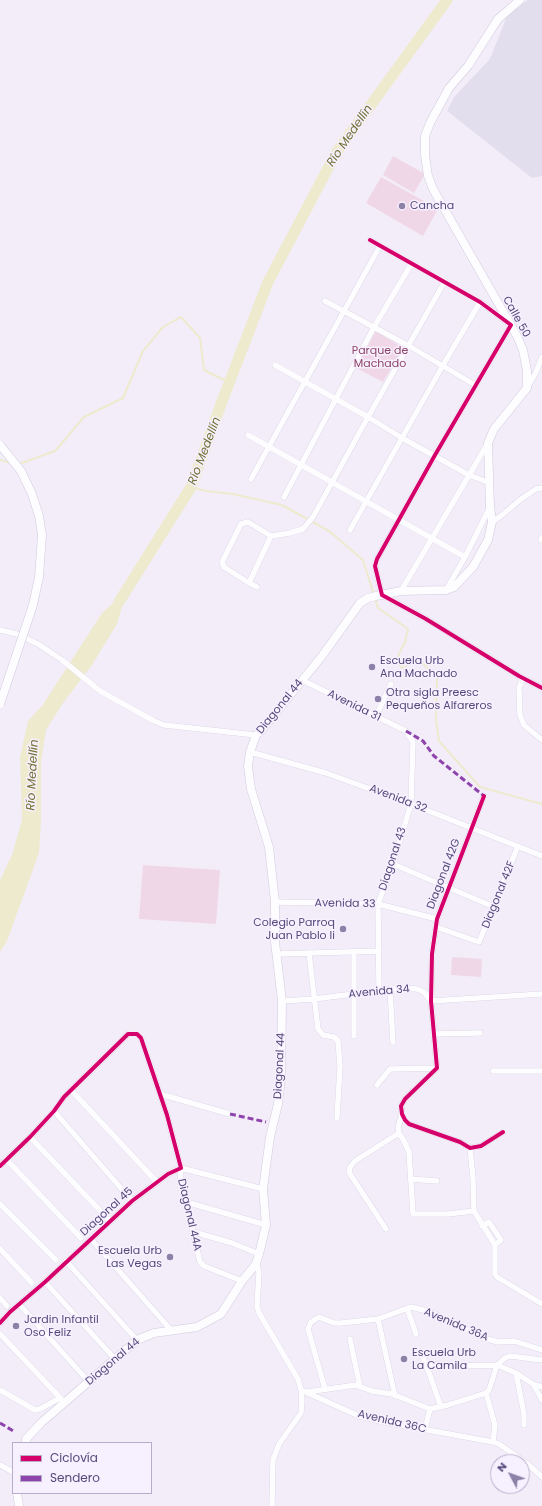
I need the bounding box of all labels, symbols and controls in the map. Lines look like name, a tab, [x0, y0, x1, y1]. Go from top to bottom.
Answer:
water label: Río Medellín	[324, 102, 376, 170]
place label: Cancha	[410, 199, 454, 213]
marker: Cancha	[397, 201, 407, 211]
street label: Calle 50	[499, 294, 533, 340]
park label: Parque de Machado	[352, 344, 408, 370]
water label: Río Medellín	[185, 415, 225, 487]
place label: Escuela Urb Ana Machado	[380, 654, 457, 680]
marker: Escuela Urb Ana Machado	[367, 662, 377, 672]
street label: Diagonal 44	[254, 677, 306, 737]
place label: Otra sigla Preesc Pequeños Alfareros	[386, 686, 492, 712]
street label: Avenida 31	[325, 687, 383, 725]
marker: Otra sigla Preesc Pequeños Alfareros	[373, 694, 383, 704]
water label: Río Medellín	[24, 739, 42, 811]
street label: Avenida 32	[367, 782, 429, 816]
street label: Diagonal 43	[377, 826, 409, 892]
street label: Diagonal 42G	[425, 837, 463, 911]
street label: Diagonal 42F	[480, 859, 518, 931]
street label: Avenida 33	[314, 897, 376, 911]
place label: Colegio Parroq Juan Pablo Ii	[253, 916, 335, 942]
marker: Colegio Parroq Juan Pablo Ii	[338, 924, 348, 934]
street label: Avenida 34	[348, 983, 410, 1001]
street label: Diagonal 44	[272, 1033, 288, 1099]
street label: Diagonal 44A	[174, 1178, 204, 1252]
street label: Diagonal 45	[78, 1185, 136, 1239]
place label: Escuela Urb Las Vegas	[98, 1244, 162, 1270]
marker: Escuela Urb Las Vegas	[165, 1252, 175, 1262]
street label: Avenida 36A	[422, 1305, 490, 1345]
place label: Jardin Infantil Oso Feliz	[24, 1313, 99, 1339]
marker: Jardin Infantil Oso Feliz	[11, 1321, 21, 1331]
street label: Diagonal 44	[83, 1336, 143, 1388]
place label: Escuela Urb La Camila	[412, 1346, 476, 1372]
marker: Escuela Urb La Camila	[399, 1354, 409, 1364]
street label: Avenida 36C	[356, 1408, 428, 1436]
legend	[12, 1442, 152, 1494]
text: Ciclovía	[50, 1449, 98, 1466]
north arrow	[490, 1454, 530, 1494]
text: N	[493, 1458, 510, 1475]
text: Sendero	[50, 1469, 100, 1486]

